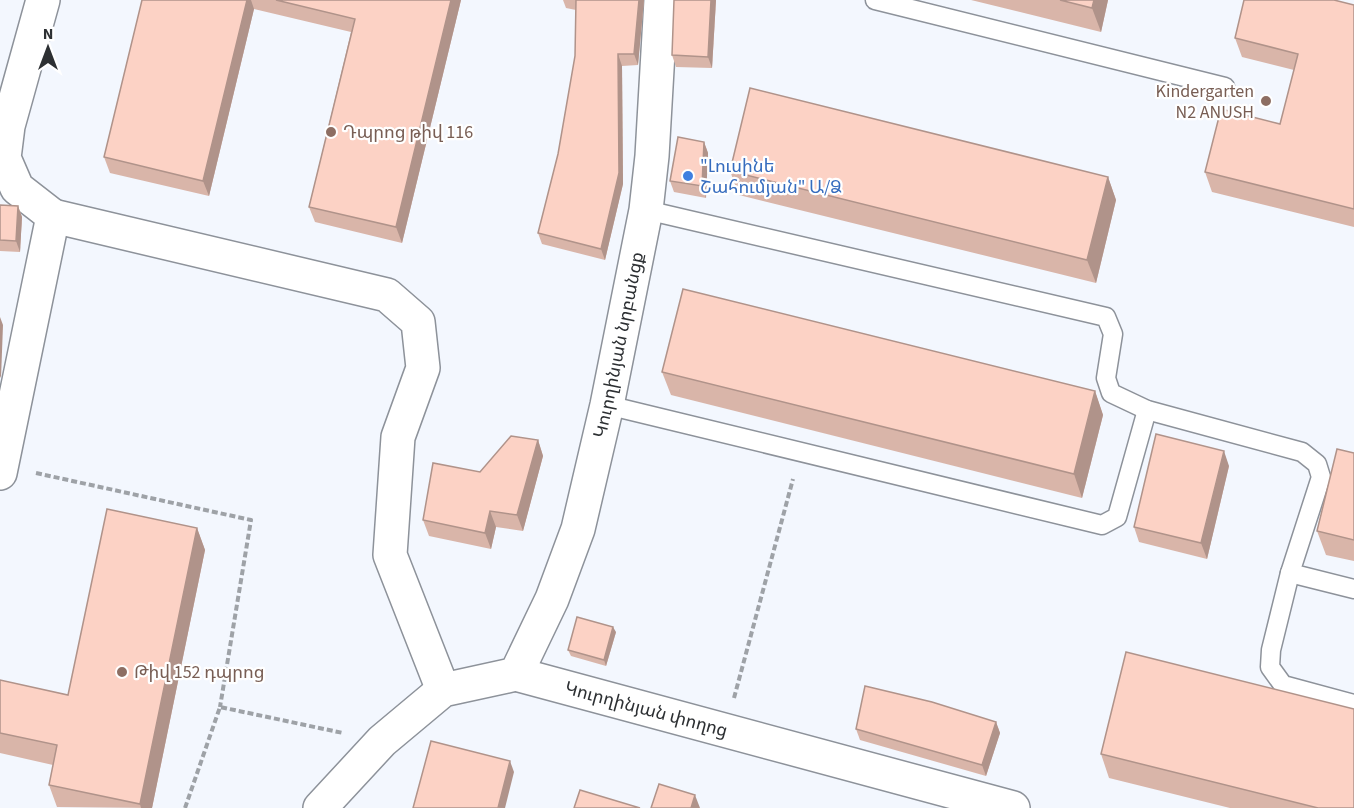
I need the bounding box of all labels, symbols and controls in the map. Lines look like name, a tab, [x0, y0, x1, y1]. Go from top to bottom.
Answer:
north arrow	[18, 18, 78, 78]
text: N	[43, 23, 53, 45]
place label: Kindergarten N2 ANUSH	[1156, 79, 1254, 125]
marker: Kindergarten N2 ANUSH	[1259, 94, 1273, 108]
place label: Դպրոց թիվ 116	[343, 120, 473, 145]
marker: Դպրոց թիվ 116	[324, 125, 338, 139]
place label: "Լուսինե Շահումյան" Ա/Ձ	[700, 154, 842, 200]
marker: "Լուսինե Շահումյան" Ա/Ձ	[681, 169, 695, 183]
street label: Կուրղինյան նրբանցք	[588, 250, 650, 441]
place label: Թիվ 152 դպրոց	[134, 660, 265, 685]
marker: Թիվ 152 դպրոց	[115, 665, 129, 679]
street label: Կուրղինյան փողոց	[562, 676, 730, 744]

